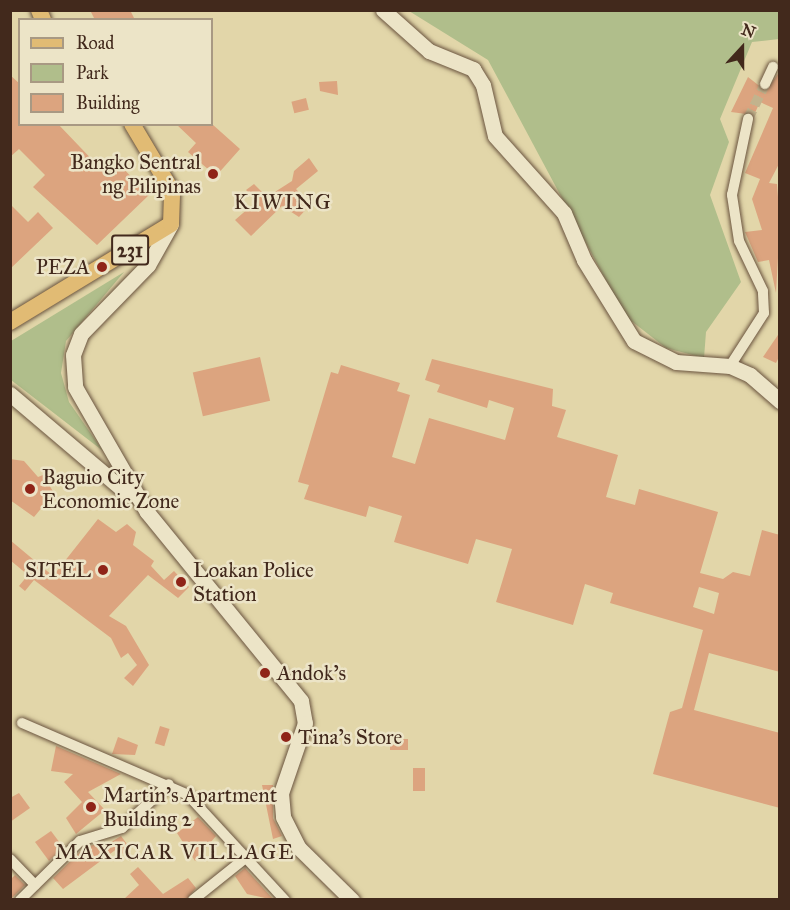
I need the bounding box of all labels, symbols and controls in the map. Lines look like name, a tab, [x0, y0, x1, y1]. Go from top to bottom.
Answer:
legend	[18, 18, 213, 126]
north arrow	[712, 18, 772, 78]
text: N	[739, 19, 758, 42]
text: Road	[76, 32, 114, 54]
text: Park	[76, 62, 109, 84]
text: Building	[76, 92, 139, 114]
place label: Bangko Sentral ng Pilipinas	[70, 149, 201, 199]
marker: Bangko Sentral ng Pilipinas	[206, 167, 220, 181]
district label: KIWING	[234, 189, 332, 215]
road number: 231	[110, 233, 150, 267]
place label: PEZA	[36, 254, 90, 280]
marker: PEZA	[95, 260, 109, 274]
place label: Baguio City Economic Zone	[42, 464, 179, 514]
marker: Baguio City Economic Zone	[23, 482, 37, 496]
place label: SITEL	[25, 557, 91, 583]
place label: Loakan Police Station	[193, 557, 314, 607]
marker: SITEL	[96, 563, 110, 577]
marker: Loakan Police Station	[174, 575, 188, 589]
place label: Andok's	[277, 660, 346, 686]
marker: Andok's	[258, 666, 272, 680]
place label: Tina's Store	[298, 724, 402, 750]
marker: Tina's Store	[279, 730, 293, 744]
place label: Martin's Apartment Building 2	[103, 782, 277, 832]
marker: Martin's Apartment Building 2	[84, 800, 98, 814]
district label: MAXICAR VILLAGE	[55, 839, 295, 865]

